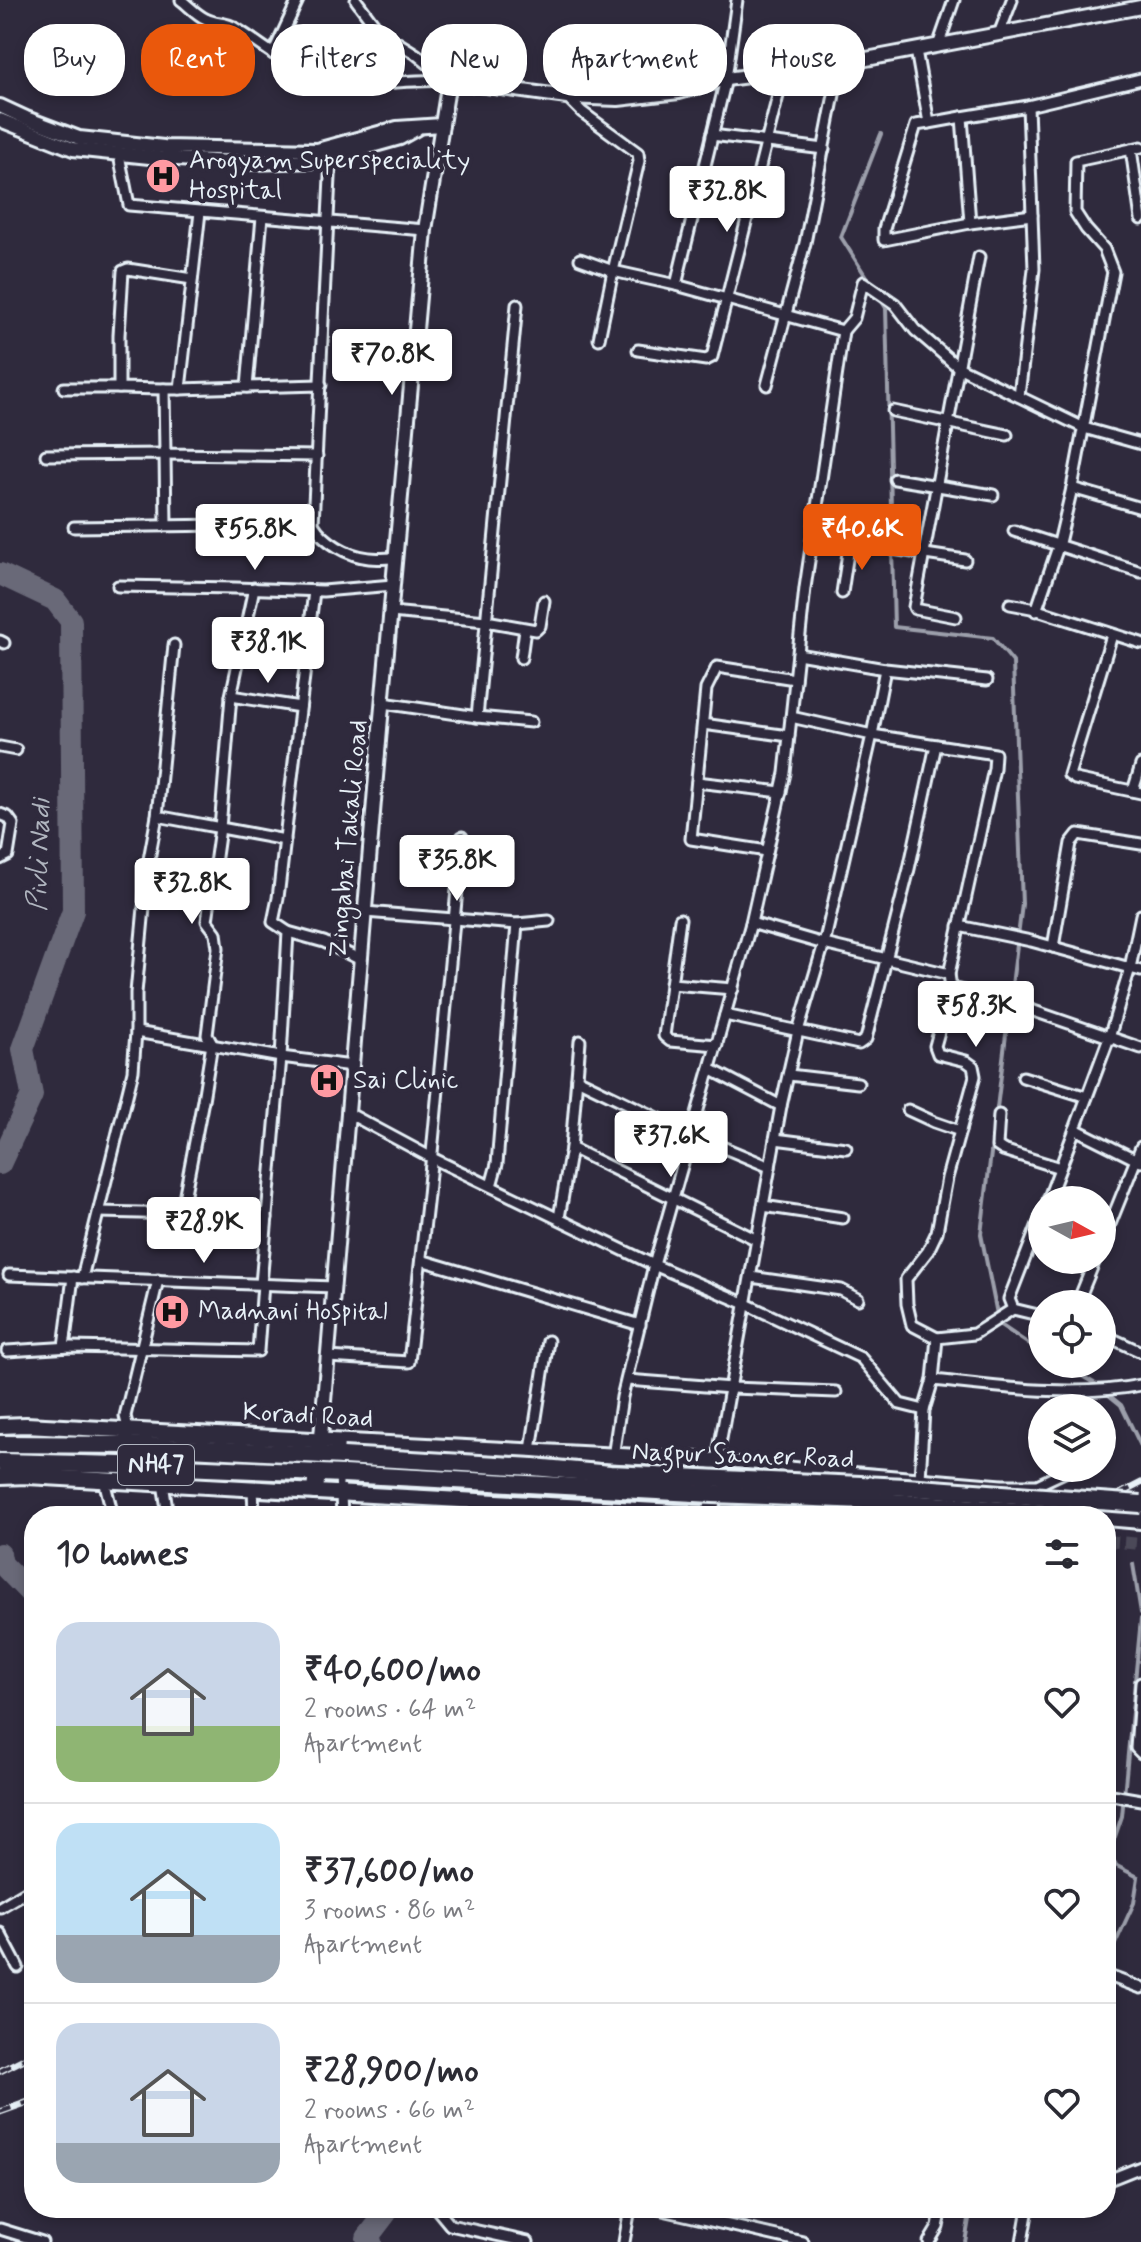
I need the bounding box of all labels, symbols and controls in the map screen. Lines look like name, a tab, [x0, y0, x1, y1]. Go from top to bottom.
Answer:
chip: Buy	[24, 24, 125, 96]
chip: Rent	[141, 24, 255, 96]
chip: Filters	[271, 24, 405, 96]
chip: New	[421, 24, 527, 96]
chip: Apartment	[543, 24, 727, 96]
chip: House	[743, 24, 865, 96]
place label: Arogyam Superspeciality Hospital	[189, 144, 470, 208]
hospital icon: Arogyam Superspeciality Hospital	[144, 157, 182, 195]
pin: ₹32.8K	[662, 166, 792, 234]
text: ₹32.8K	[688, 175, 766, 209]
pin: ₹70.8K	[327, 329, 457, 397]
text: ₹70.8K	[350, 338, 434, 372]
pin: ₹55.8K	[190, 504, 320, 572]
pin: ₹40.6K	[797, 504, 927, 572]
text: ₹55.8K	[214, 513, 296, 547]
text: ₹40.6K	[821, 513, 903, 547]
pin: ₹38.1K	[203, 617, 333, 685]
text: ₹38.1K	[230, 626, 306, 660]
street label: Zingabai Takali Road	[322, 718, 378, 960]
water label: Pivli Nadi	[20, 795, 61, 912]
pin: ₹35.8K	[392, 835, 522, 903]
text: ₹35.8K	[418, 844, 496, 878]
pin: ₹32.8K	[127, 858, 257, 926]
text: ₹32.8K	[153, 867, 231, 901]
pin: ₹58.3K	[911, 981, 1041, 1049]
text: ₹58.3K	[936, 990, 1016, 1024]
hospital icon: Sai Clinic	[308, 1062, 346, 1100]
place label: Sai Clinic	[353, 1064, 458, 1098]
pin: ₹37.6K	[606, 1111, 736, 1179]
text: ₹37.6K	[633, 1120, 709, 1154]
north arrow	[1028, 1186, 1116, 1274]
map controls	[1028, 1186, 1116, 1482]
pin: ₹28.9K	[139, 1197, 269, 1265]
text: ₹28.9K	[165, 1206, 243, 1240]
button: locate	[1028, 1290, 1116, 1378]
hospital icon: Madnani Hospital	[153, 1293, 191, 1331]
place label: Madnani Hospital	[198, 1295, 388, 1329]
button: layers	[1028, 1394, 1116, 1482]
street label: Koradi Road	[242, 1396, 374, 1436]
street label: Nagpur Saoner Road	[631, 1435, 855, 1480]
road number: NH47	[118, 1445, 194, 1485]
text: 10 homes	[56, 1532, 189, 1577]
icon: filters	[1040, 1532, 1084, 1576]
text: ₹40,600/mo	[304, 1648, 481, 1693]
icon: home	[120, 1654, 216, 1750]
icon: heart	[1040, 1680, 1084, 1724]
text: 2 rooms · 64 m²	[304, 1693, 476, 1727]
text: Apartment	[304, 1727, 422, 1761]
text: ₹37,600/mo	[304, 1849, 474, 1894]
icon: home	[120, 1855, 216, 1951]
icon: heart	[1040, 1881, 1084, 1925]
text: 3 rooms · 86 m²	[304, 1894, 475, 1928]
text: Apartment	[304, 1928, 422, 1962]
text: ₹28,900/mo	[304, 2049, 479, 2094]
icon: home	[120, 2055, 216, 2151]
icon: heart	[1040, 2081, 1084, 2125]
text: 2 rooms · 66 m²	[304, 2094, 475, 2128]
text: Apartment	[304, 2128, 422, 2162]

